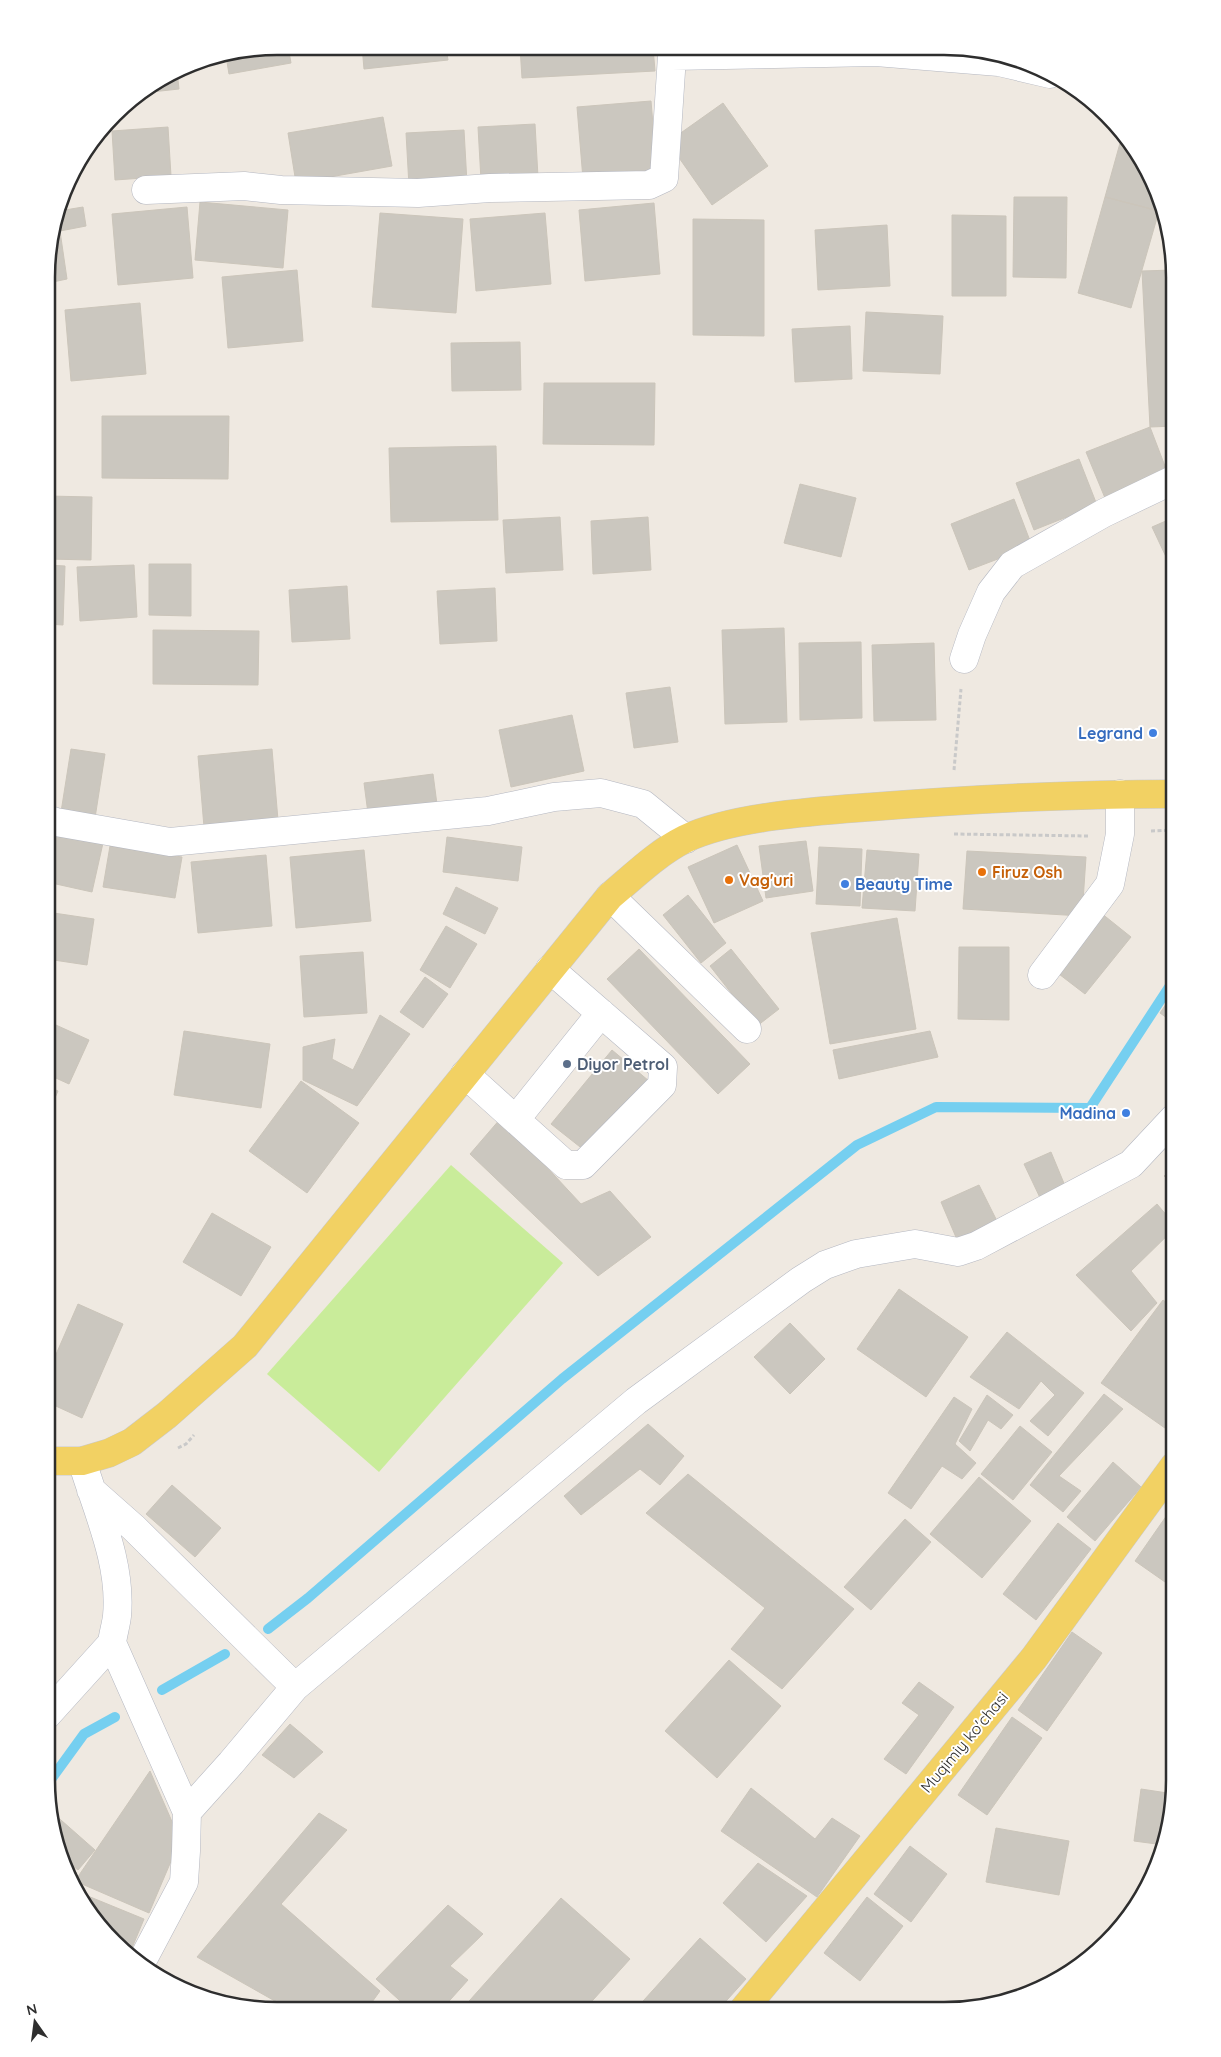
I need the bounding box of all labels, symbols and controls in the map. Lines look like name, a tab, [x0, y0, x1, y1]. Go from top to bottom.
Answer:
place label: Legrand	[1078, 723, 1143, 743]
marker: Legrand	[1147, 727, 1159, 739]
place label: Firuz Osh	[992, 862, 1063, 882]
marker: Firuz Osh	[976, 866, 988, 878]
place label: Vag'uri	[739, 870, 793, 890]
marker: Vag'uri	[723, 874, 735, 886]
place label: Beauty Time	[855, 874, 953, 894]
marker: Beauty Time	[839, 878, 851, 890]
place label: Diyor Petrol	[577, 1054, 669, 1074]
marker: Diyor Petrol	[561, 1058, 573, 1070]
place label: Madina	[1059, 1103, 1116, 1123]
marker: Madina	[1120, 1107, 1132, 1119]
street label: Muqimiy ko'chasi	[916, 1687, 1012, 1797]
north arrow	[10, 1997, 60, 2047]
text: N	[25, 1999, 39, 2019]

